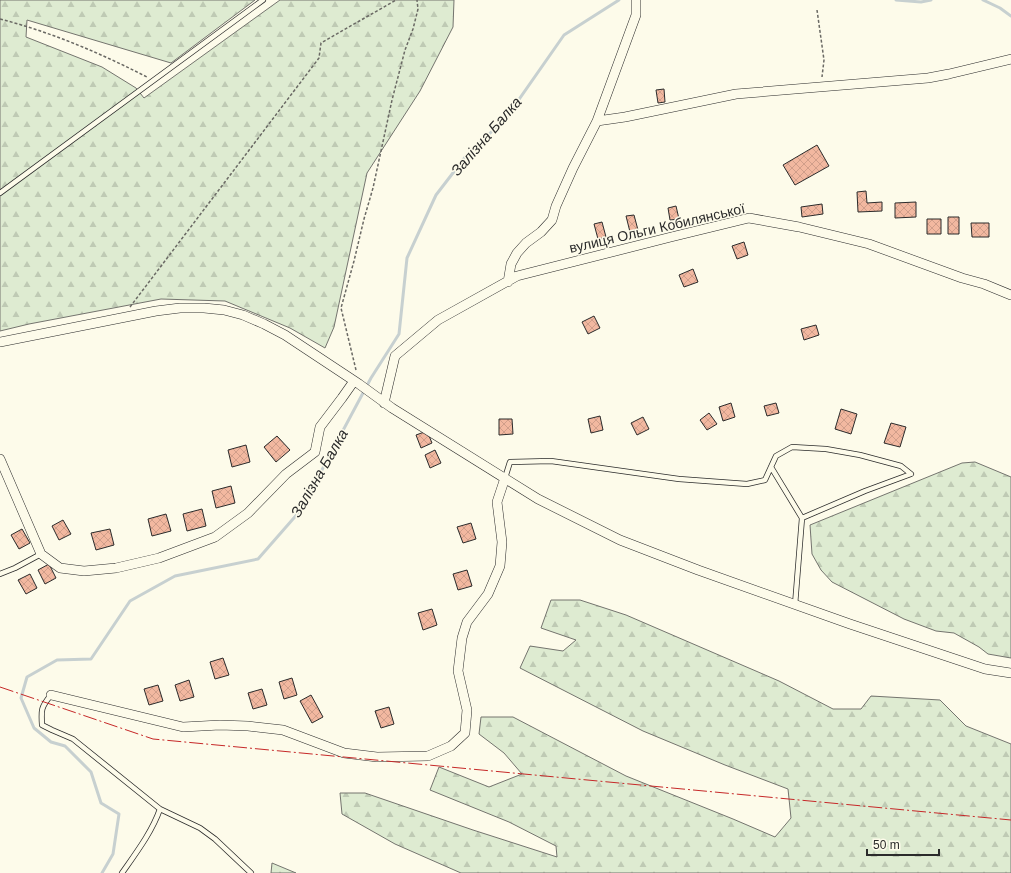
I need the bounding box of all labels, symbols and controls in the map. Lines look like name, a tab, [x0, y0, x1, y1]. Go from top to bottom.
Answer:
water label: Залізна Балка	[447, 93, 525, 179]
street label: вулиця Ольги Кобилянської	[568, 200, 747, 256]
water label: Залізна Балка	[287, 426, 351, 520]
scale bar	[867, 831, 939, 857]
text: 50 m	[873, 838, 900, 852]

